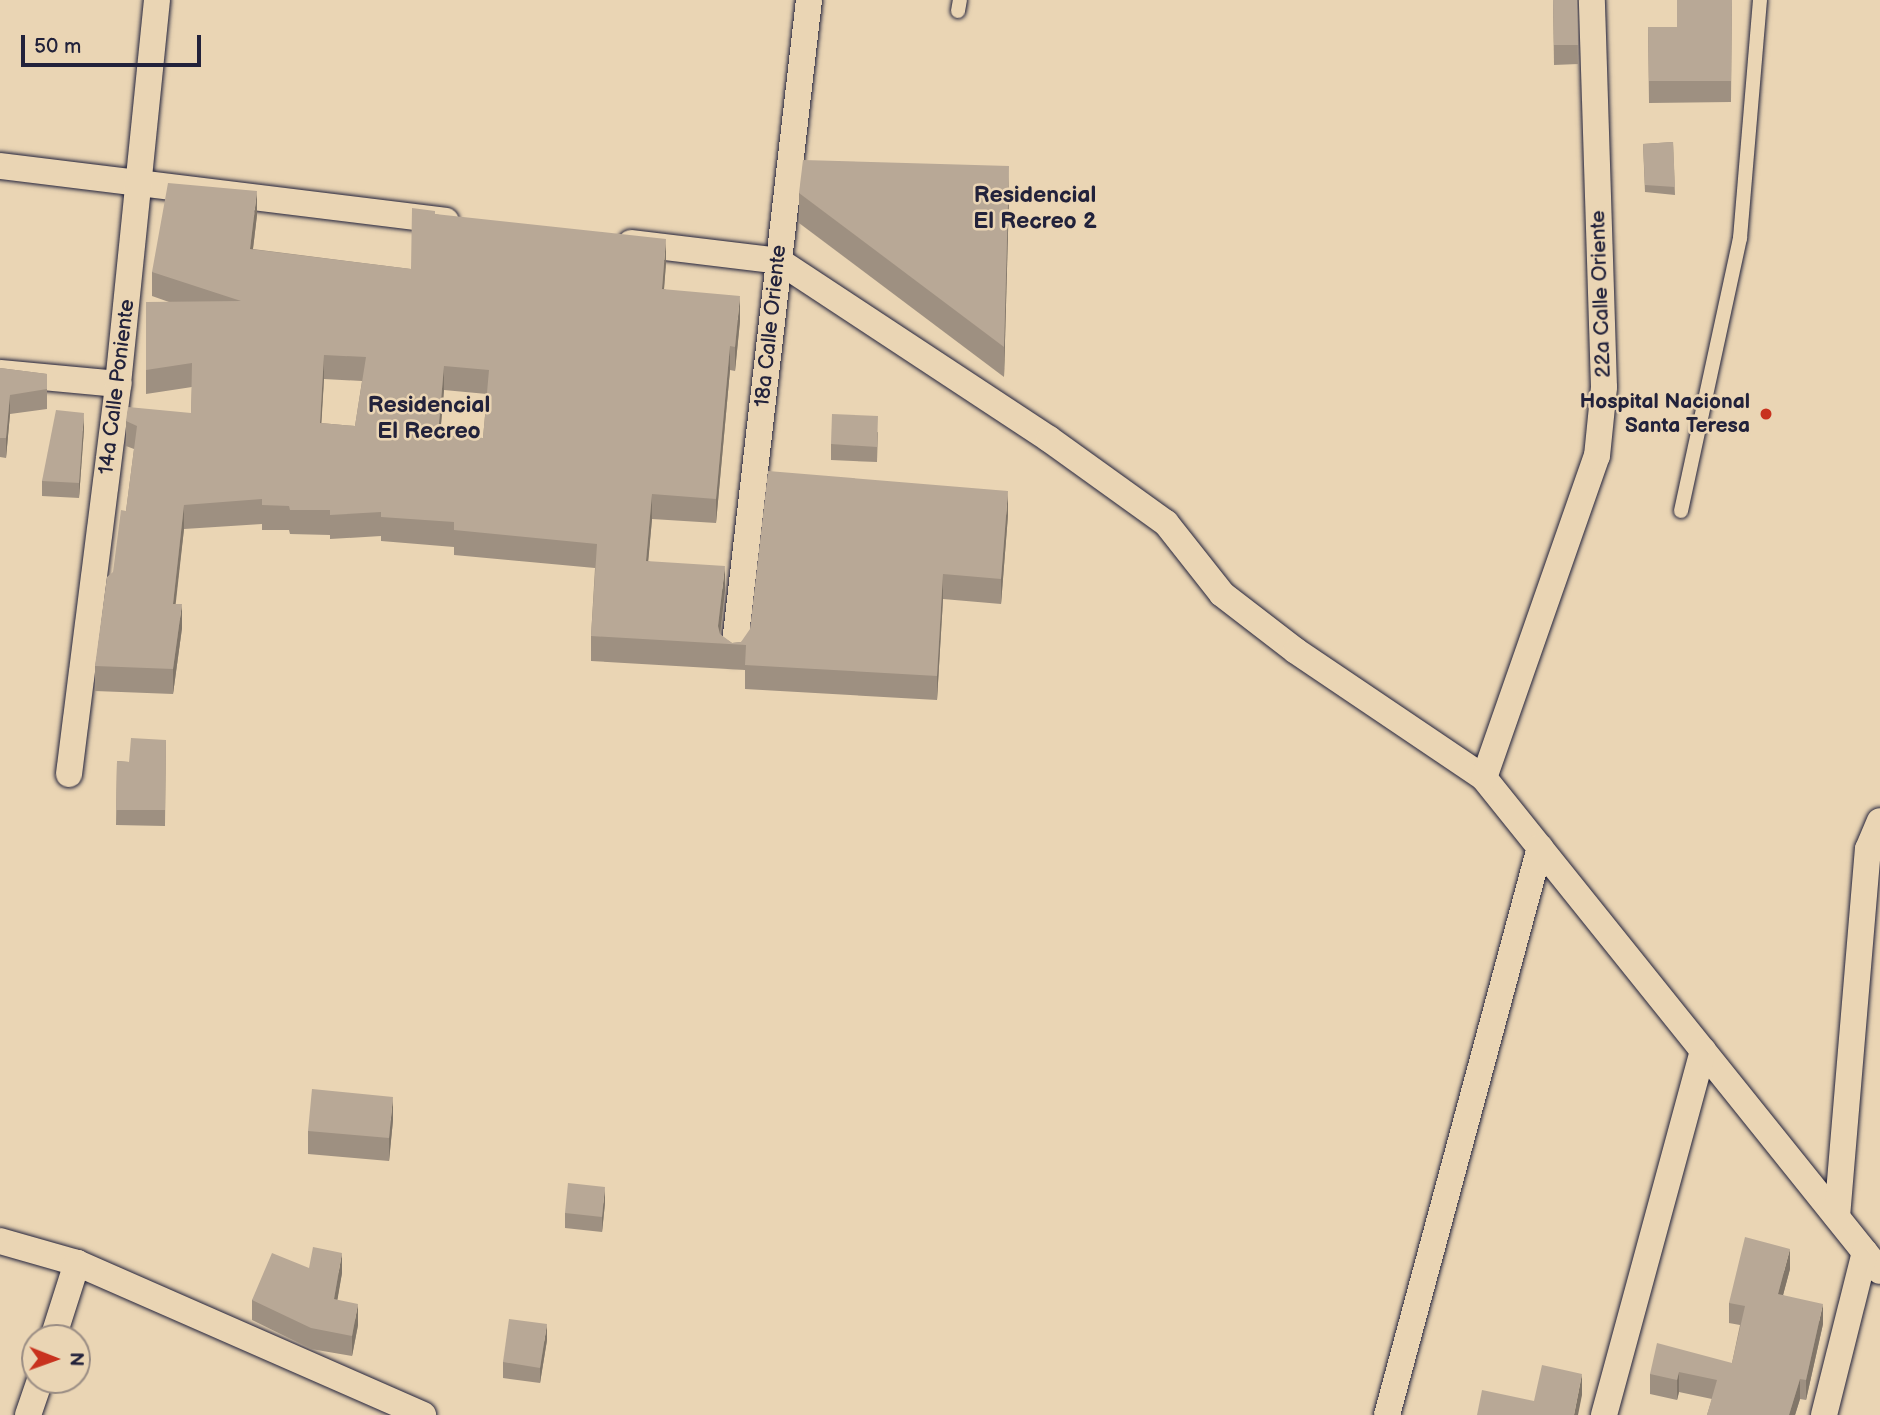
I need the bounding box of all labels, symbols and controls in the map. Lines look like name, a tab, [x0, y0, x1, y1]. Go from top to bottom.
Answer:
scale bar	[24, 21, 205, 65]
text: 50 m	[34, 34, 81, 59]
district label: Residencial El Recreo 2	[973, 181, 1097, 235]
street label: 22a Calle Oriente	[1585, 210, 1617, 378]
street label: 18a Calle Oriente	[750, 244, 792, 408]
street label: 14a Calle Poniente	[94, 298, 140, 476]
place label: Hospital Nacional Santa Teresa	[1580, 389, 1750, 439]
district label: Residencial El Recreo	[368, 391, 490, 445]
marker: Hospital Nacional Santa Teresa	[1756, 404, 1776, 424]
north arrow	[21, 1324, 91, 1394]
text: N	[64, 1352, 87, 1367]

